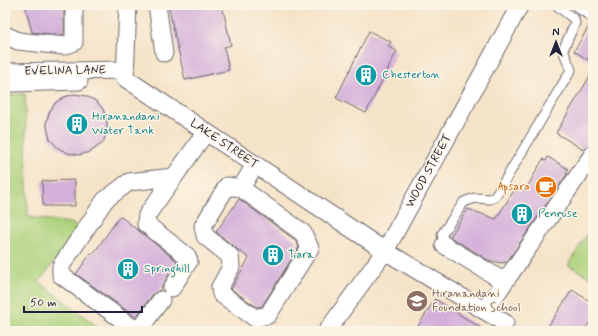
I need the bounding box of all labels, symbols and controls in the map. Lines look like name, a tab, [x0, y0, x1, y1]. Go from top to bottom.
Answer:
north arrow	[536, 22, 576, 62]
text: N	[552, 26, 560, 40]
street label: EVELINA LANE	[24, 62, 106, 80]
building icon: Chesterton	[353, 62, 379, 88]
place label: Chesterton	[382, 67, 441, 83]
place label: Hiranandani Water Tank	[92, 109, 160, 139]
building icon: Hiranandani Water Tank	[64, 111, 90, 137]
street label: LAKE STREET	[187, 115, 261, 173]
street label: WOOD STREET	[402, 131, 456, 211]
cafe icon: Apsara	[533, 174, 559, 200]
place label: Apsara	[498, 179, 530, 195]
building icon: Penrose	[509, 201, 535, 227]
place label: Penrose	[538, 206, 578, 222]
building icon: Tiara	[260, 242, 286, 268]
place label: Tiara	[288, 247, 315, 263]
building icon: Springhill	[115, 256, 141, 282]
place label: Springhill	[144, 261, 190, 278]
place label: Hiranandani Foundation School	[432, 286, 521, 316]
scale bar	[24, 288, 142, 314]
school or university icon: Hiranandani Foundation School	[404, 288, 430, 314]
text: 50 m	[30, 295, 57, 311]

